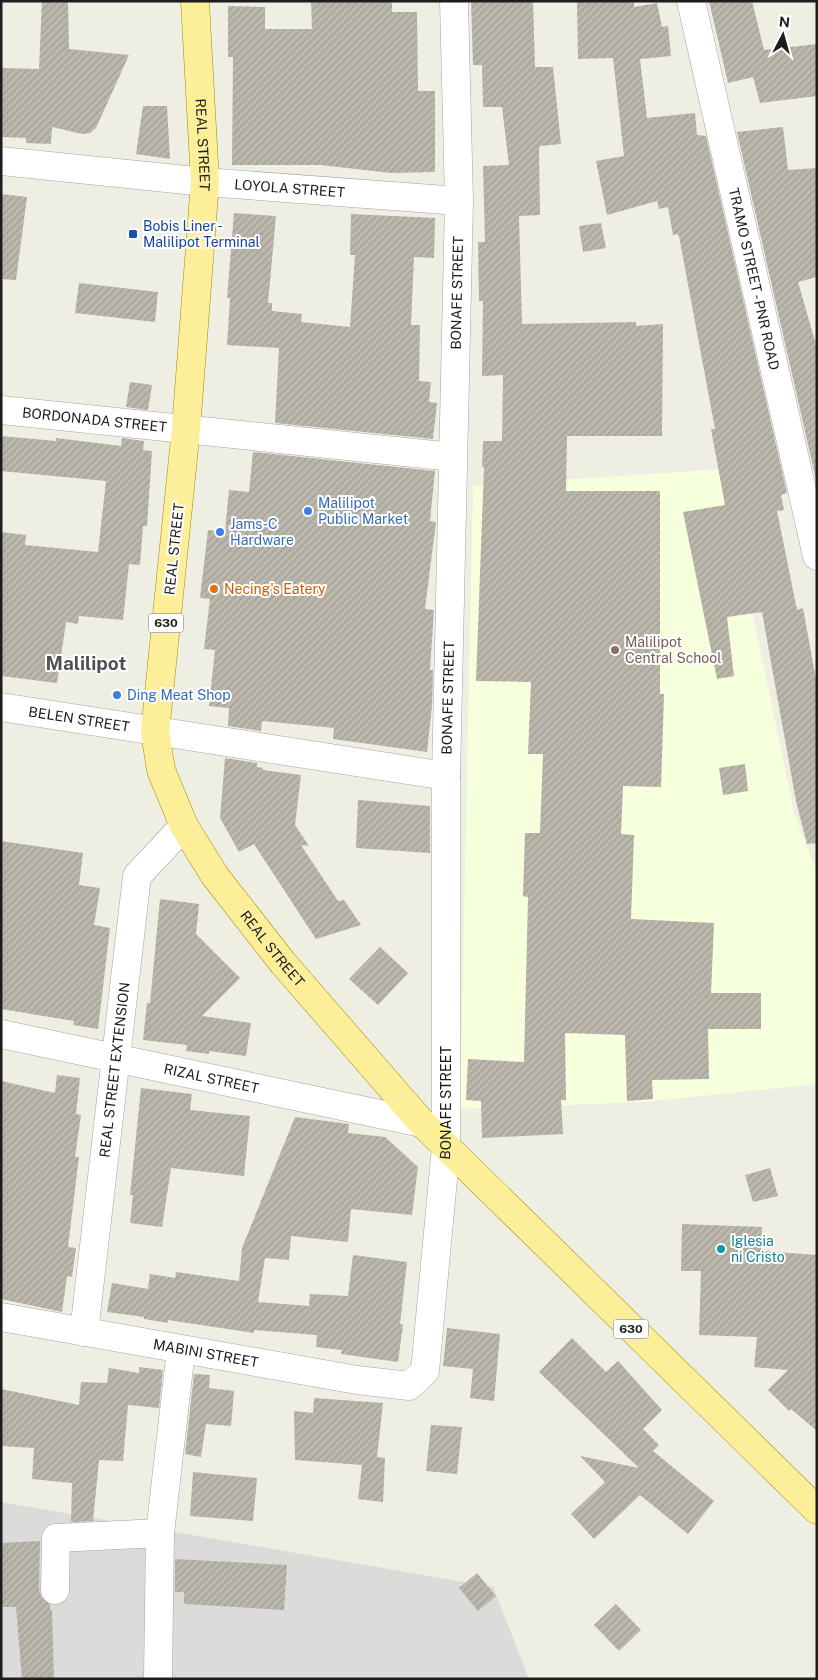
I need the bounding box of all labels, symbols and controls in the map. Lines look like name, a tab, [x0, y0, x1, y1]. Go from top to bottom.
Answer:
north arrow	[758, 10, 808, 60]
text: N	[778, 14, 791, 31]
street label: REAL STREET	[192, 98, 213, 192]
street label: LOYOLA STREET	[234, 176, 346, 200]
street label: TRAMO STREET - PNR ROAD	[726, 186, 783, 372]
place label: Bobis Liner - Malilipot Terminal	[143, 218, 260, 250]
marker: Bobis Liner - Malilipot Terminal	[127, 228, 139, 240]
street label: BONAFE STREET	[448, 236, 466, 350]
street label: BORDONADA STREET	[21, 404, 168, 435]
place label: Malilipot Public Market	[318, 495, 408, 527]
street label: REAL STREET	[161, 502, 187, 596]
marker: Malilipot Public Market	[302, 505, 314, 517]
place label: Jams-C Hardware	[230, 516, 294, 548]
marker: Jams-C Hardware	[214, 526, 226, 538]
place label: Necing's Eatery	[224, 581, 326, 597]
marker: Necing's Eatery	[208, 583, 220, 595]
road number: 630	[148, 614, 184, 632]
place label: Malilipot Central School	[625, 634, 721, 666]
street label: BONAFE STREET	[438, 641, 457, 755]
marker: Malilipot Central School	[609, 644, 621, 656]
district label: Malilipot	[46, 652, 126, 674]
place label: Ding Meat Shop	[127, 687, 231, 703]
marker: Ding Meat Shop	[111, 689, 123, 701]
street label: BELEN STREET	[27, 703, 131, 735]
street label: REAL STREET	[237, 908, 308, 990]
street label: REAL STREET EXTENSION	[96, 981, 133, 1158]
street label: BONAFE STREET	[437, 1046, 454, 1160]
street label: RIZAL STREET	[162, 1061, 260, 1096]
place label: Iglesia ni Cristo	[731, 1233, 785, 1265]
marker: Iglesia ni Cristo	[715, 1243, 727, 1255]
road number: 630	[614, 1320, 648, 1338]
street label: MABINI STREET	[152, 1336, 260, 1370]

